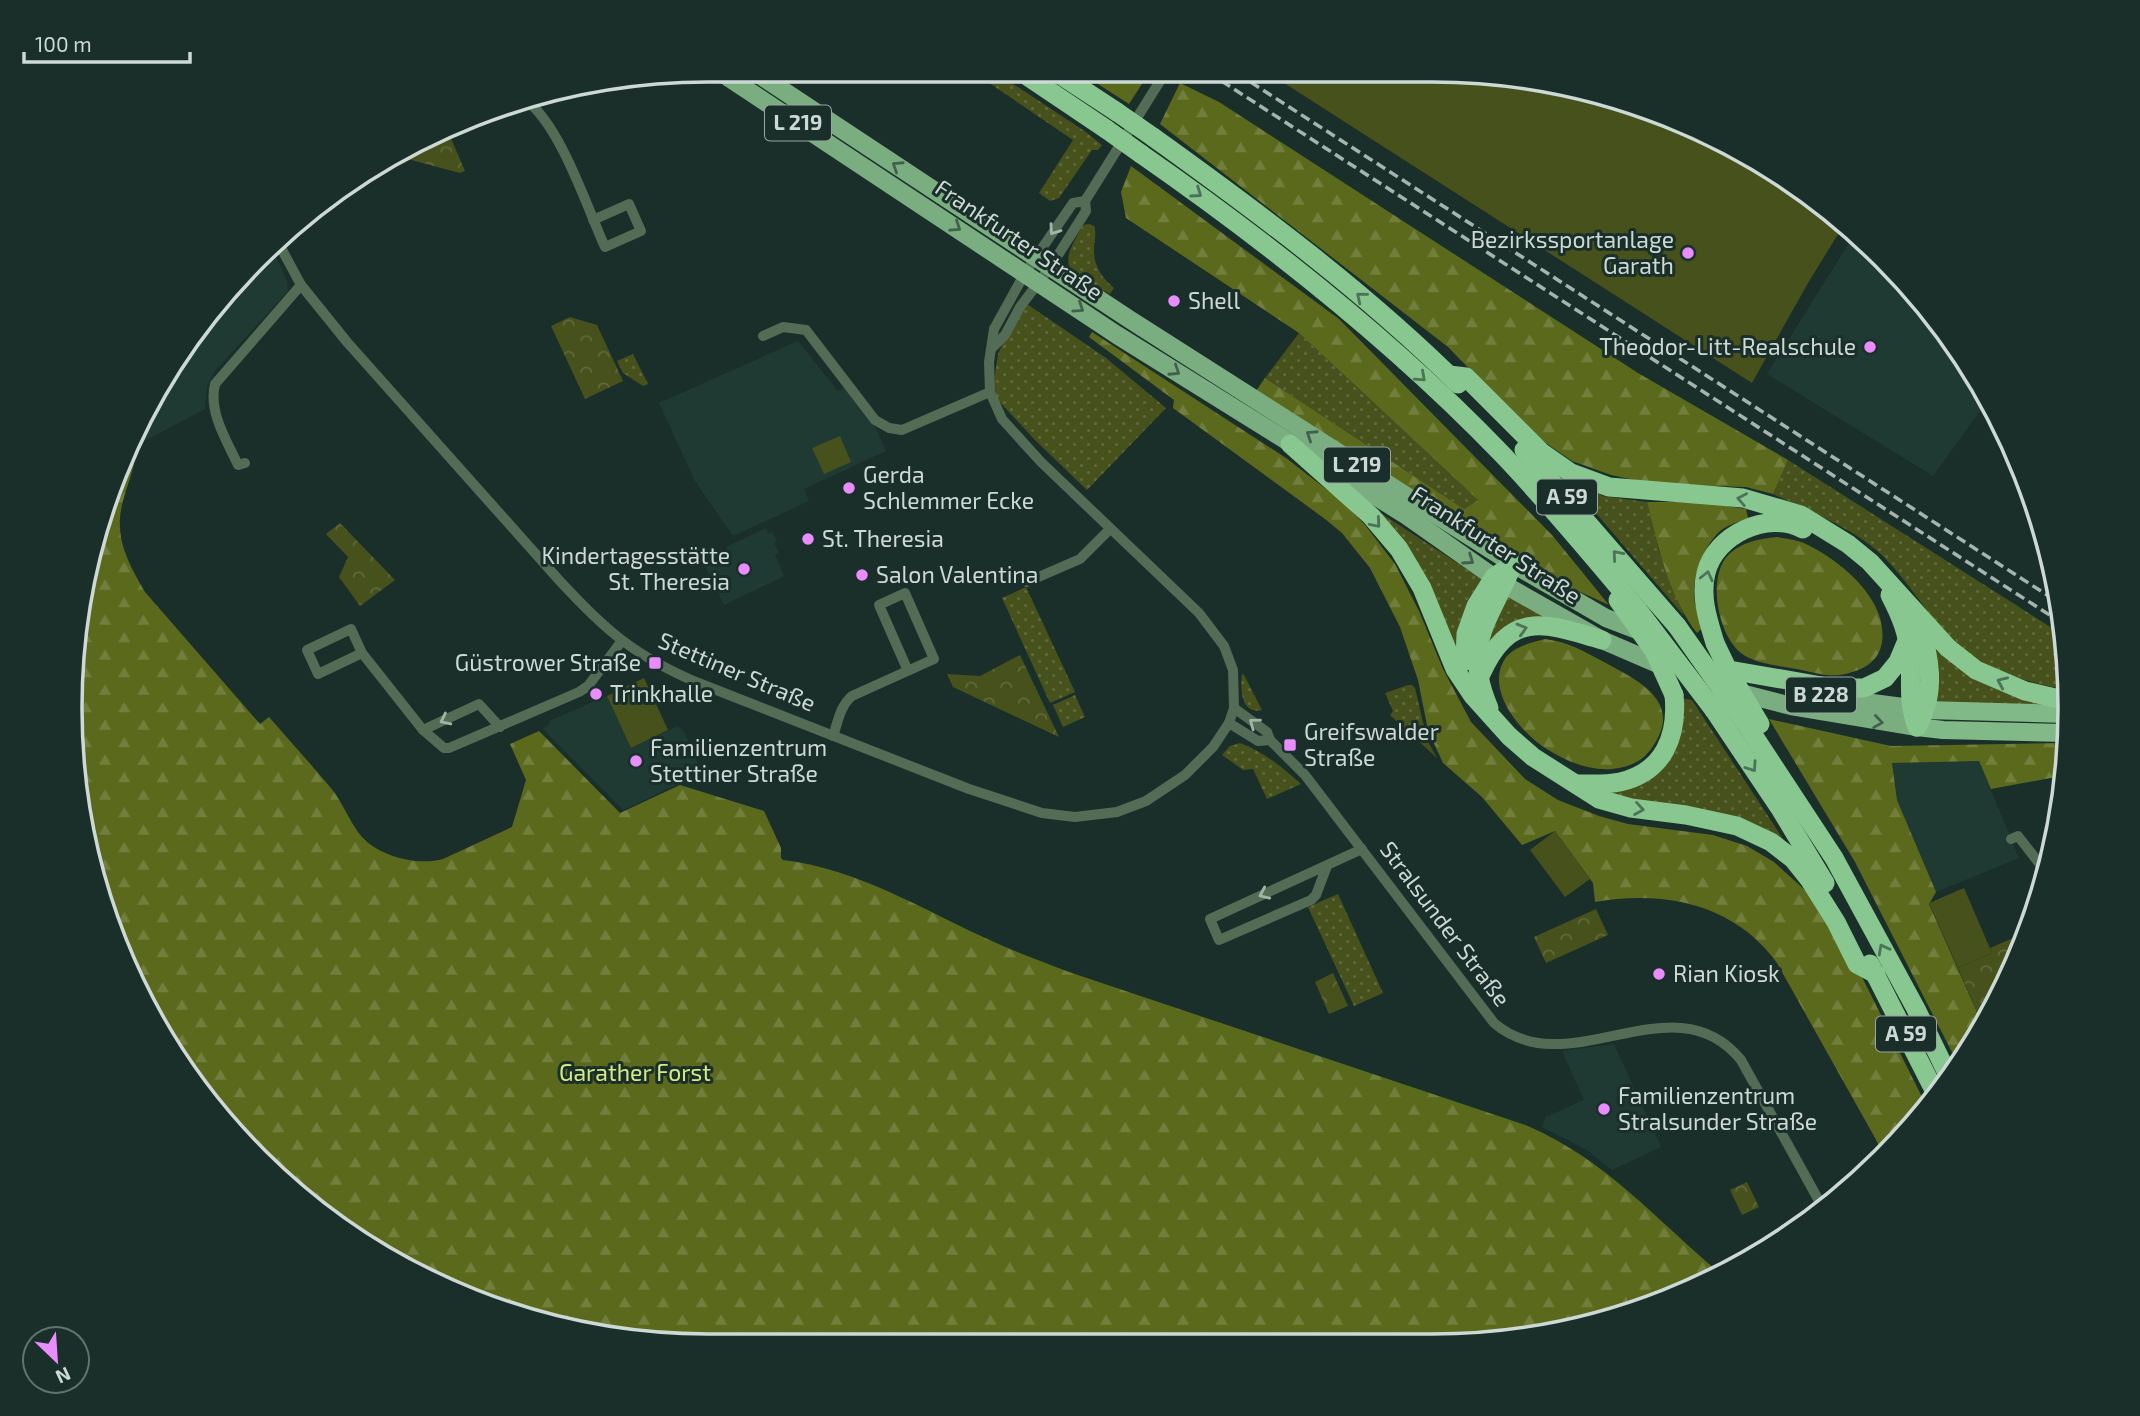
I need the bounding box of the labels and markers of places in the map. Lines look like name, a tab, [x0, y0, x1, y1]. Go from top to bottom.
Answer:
place label: Bezirkssportanlage Garath	[1471, 225, 1674, 279]
marker: Bezirkssportanlage Garath	[1680, 245, 1696, 261]
place label: Shell	[1188, 286, 1240, 314]
marker: Shell	[1166, 293, 1182, 309]
place label: Theodor-Litt-Realschule	[1599, 332, 1856, 360]
marker: Theodor-Litt-Realschule	[1862, 339, 1878, 355]
place label: Gerda Schlemmer Ecke	[863, 460, 1034, 514]
marker: Gerda Schlemmer Ecke	[841, 480, 857, 496]
place label: St. Theresia	[822, 524, 944, 552]
marker: St. Theresia	[800, 531, 816, 547]
place label: Kindertagesstätte St. Theresia	[541, 541, 730, 595]
place label: Salon Valentina	[876, 560, 1038, 588]
marker: Kindertagesstätte St. Theresia	[736, 561, 752, 577]
marker: Salon Valentina	[854, 567, 870, 583]
place label: Güstrower Straße	[455, 648, 641, 676]
marker: Güstrower Straße	[647, 655, 663, 671]
place label: Trinkhalle	[610, 679, 713, 707]
marker: Trinkhalle	[588, 686, 604, 702]
place label: Greifswalder Straße	[1304, 717, 1439, 771]
place label: Familienzentrum Stettiner Straße	[650, 733, 827, 787]
marker: Greifswalder Straße	[1282, 737, 1298, 753]
marker: Familienzentrum Stettiner Straße	[628, 753, 644, 769]
place label: Rian Kiosk	[1673, 959, 1780, 987]
marker: Rian Kiosk	[1651, 966, 1667, 982]
place label: Familienzentrum Stralsunder Straße	[1618, 1081, 1817, 1135]
marker: Familienzentrum Stralsunder Straße	[1596, 1101, 1612, 1117]

